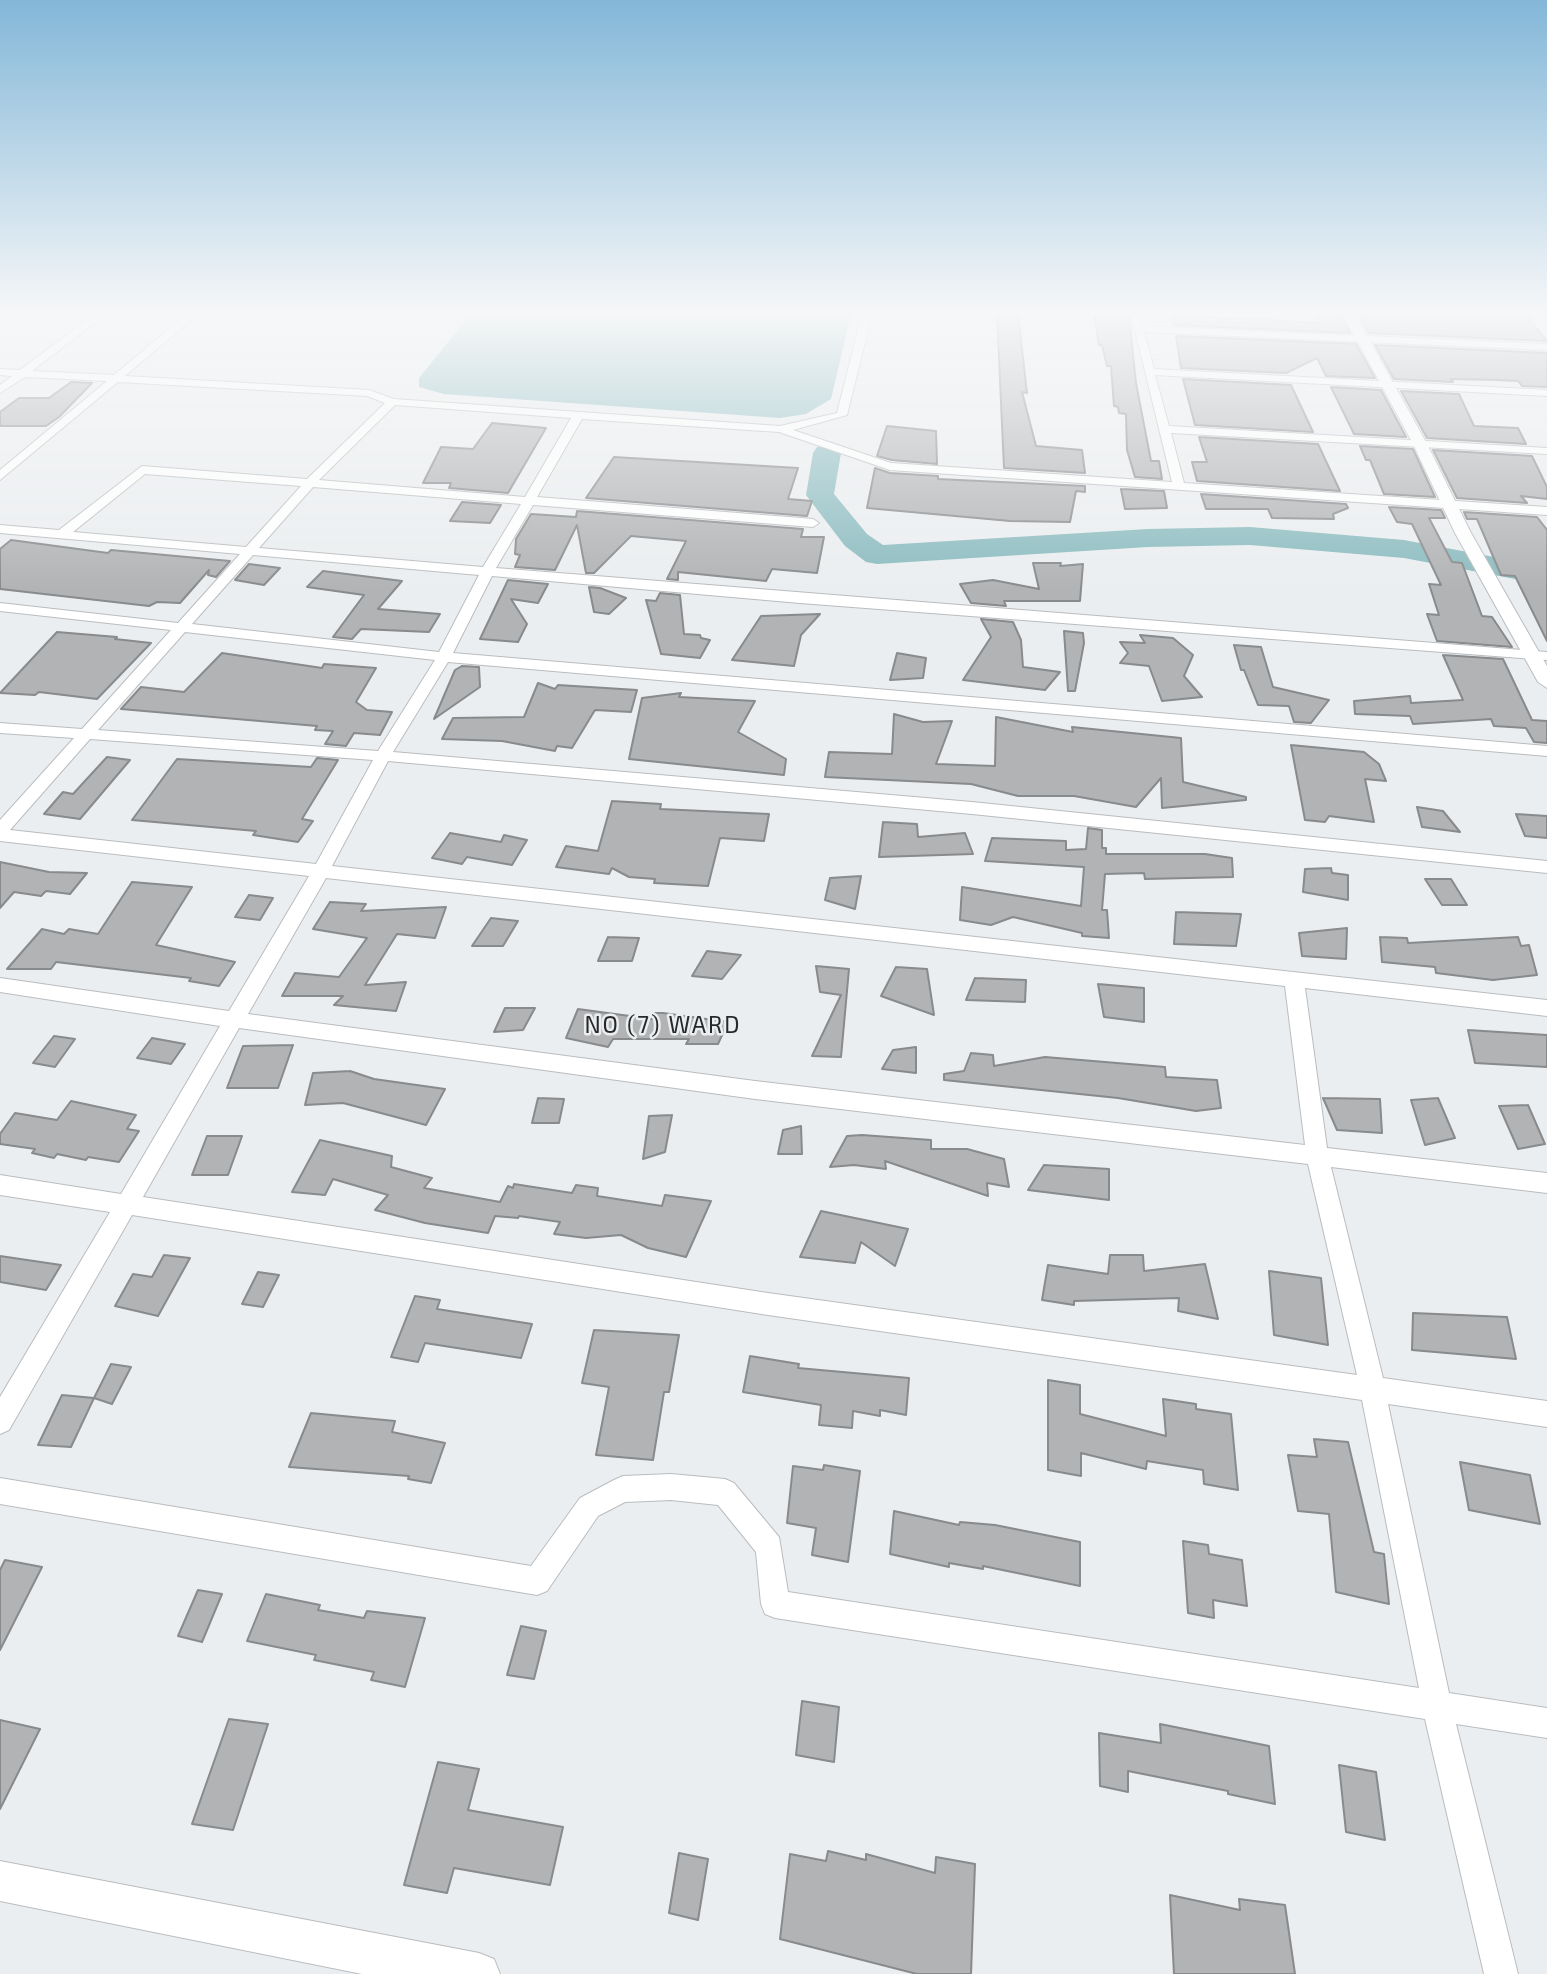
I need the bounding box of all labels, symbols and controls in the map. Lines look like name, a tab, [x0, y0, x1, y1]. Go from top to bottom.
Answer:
district label: NO (7) WARD	[586, 1011, 740, 1039]

